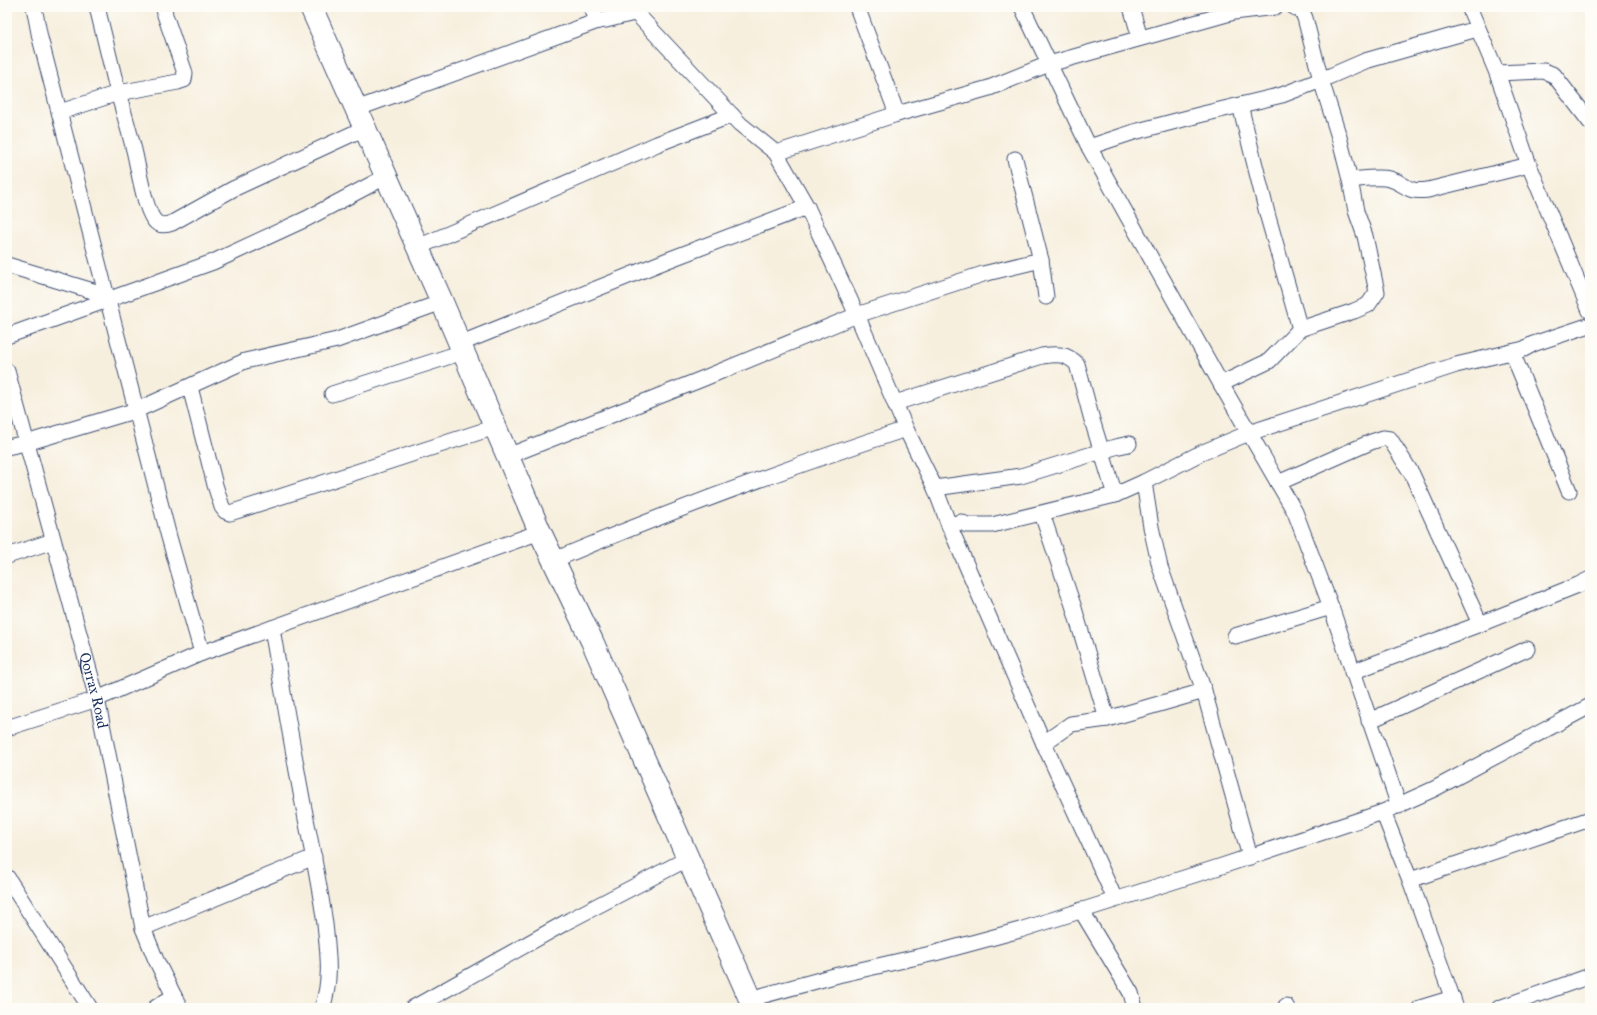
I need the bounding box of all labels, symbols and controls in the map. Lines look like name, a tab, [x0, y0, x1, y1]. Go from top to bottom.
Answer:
street label: Qorrax Road	[76, 650, 112, 730]

